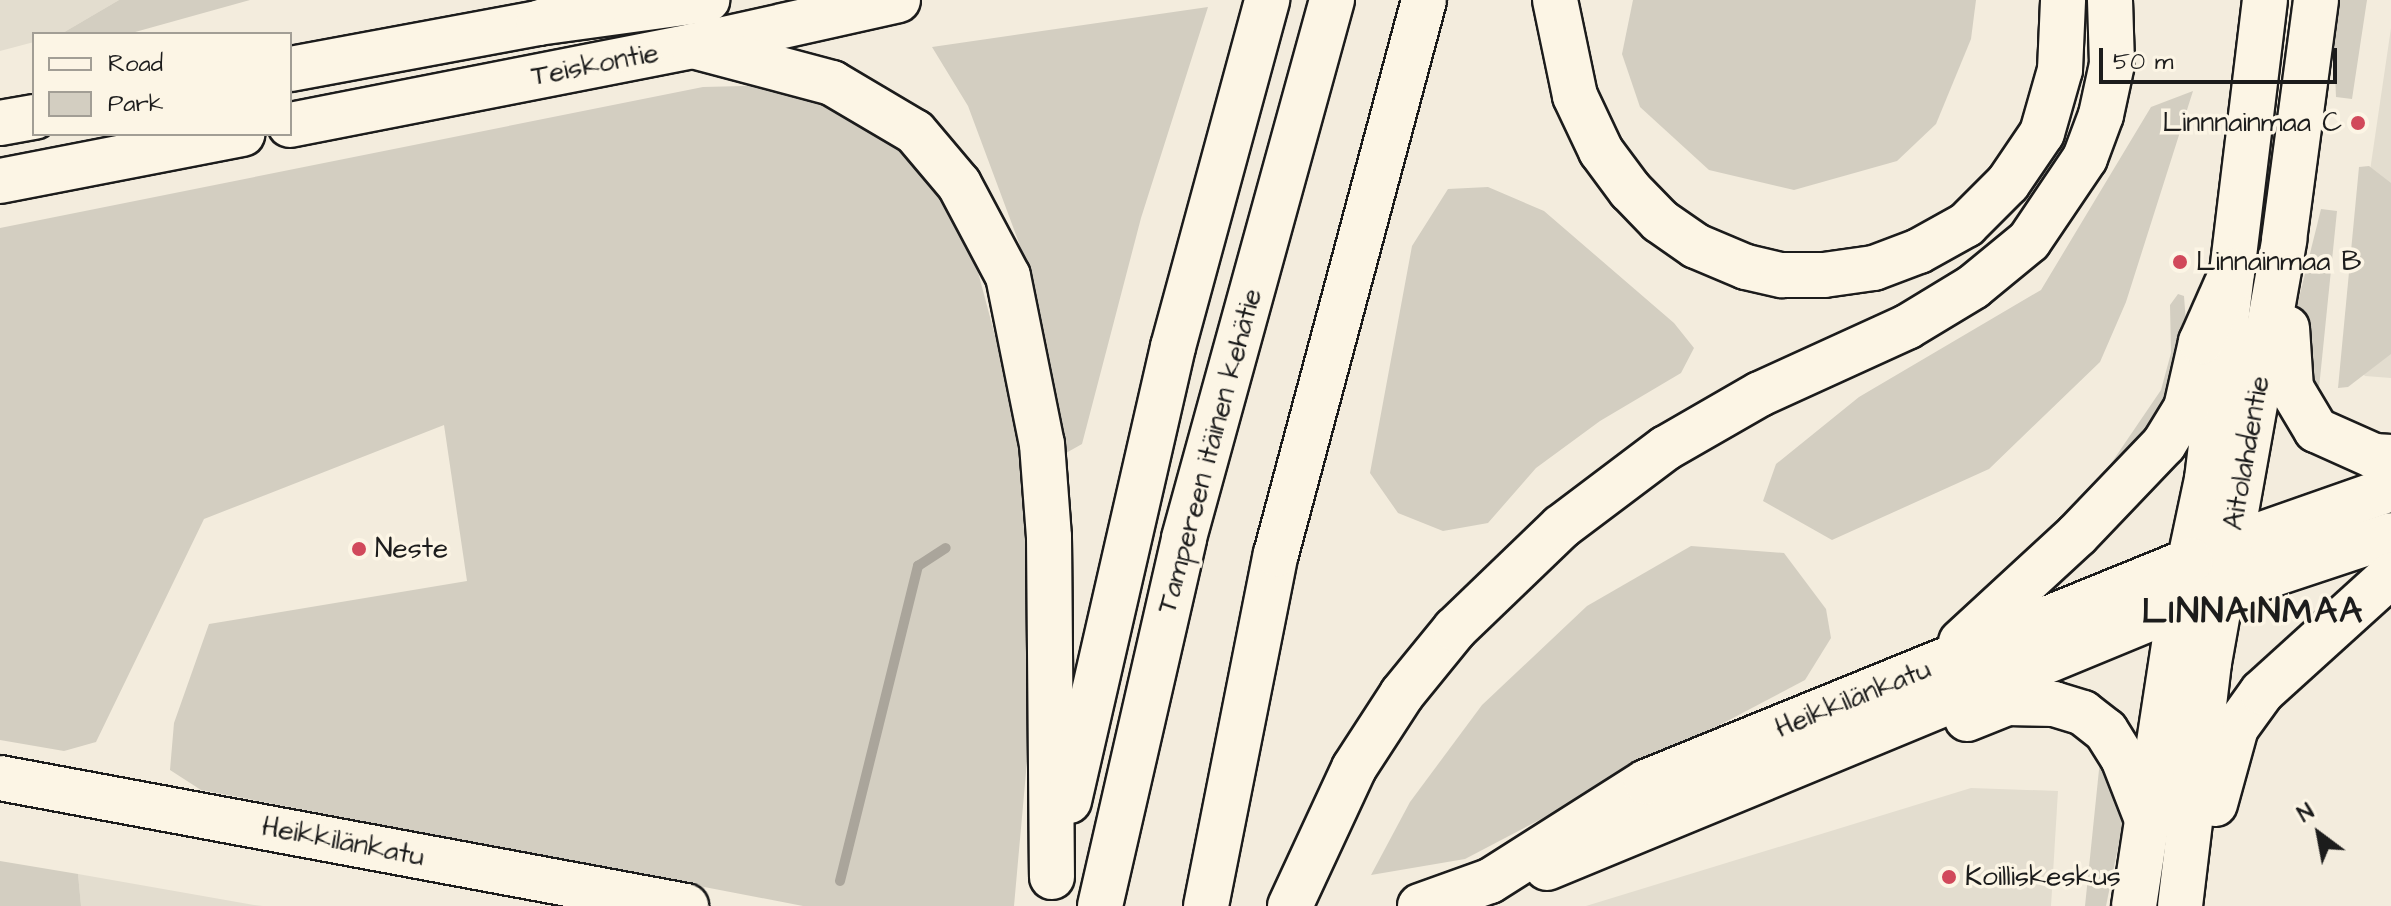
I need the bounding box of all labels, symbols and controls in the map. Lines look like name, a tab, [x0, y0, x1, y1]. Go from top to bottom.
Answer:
legend	[32, 32, 292, 136]
scale bar	[2103, 32, 2341, 82]
street label: Teiskontie	[529, 36, 661, 94]
text: 50 m	[2113, 45, 2173, 79]
text: Road	[108, 47, 163, 81]
text: Park	[108, 87, 164, 121]
place label: Linnnainmaa C	[2163, 106, 2342, 140]
marker: Linnnainmaa C	[2349, 114, 2367, 132]
place label: Linnainmaa B	[2196, 245, 2362, 279]
marker: Linnainmaa B	[2171, 253, 2189, 271]
street label: Tampereen itäinen kehätie	[1150, 285, 1270, 617]
street label: Aitolahdentie	[2217, 373, 2277, 533]
place label: Neste	[375, 532, 448, 566]
marker: Neste	[350, 540, 368, 558]
district label: LINNAINMAA	[2142, 590, 2364, 634]
street label: Heikkilänkatu	[1770, 653, 1936, 745]
north arrow	[2279, 794, 2359, 874]
text: N	[2292, 796, 2320, 830]
street label: Heikkilänkatu	[259, 810, 427, 874]
place label: Koilliskeskus	[1965, 860, 2121, 894]
marker: Koilliskeskus	[1940, 868, 1958, 886]

